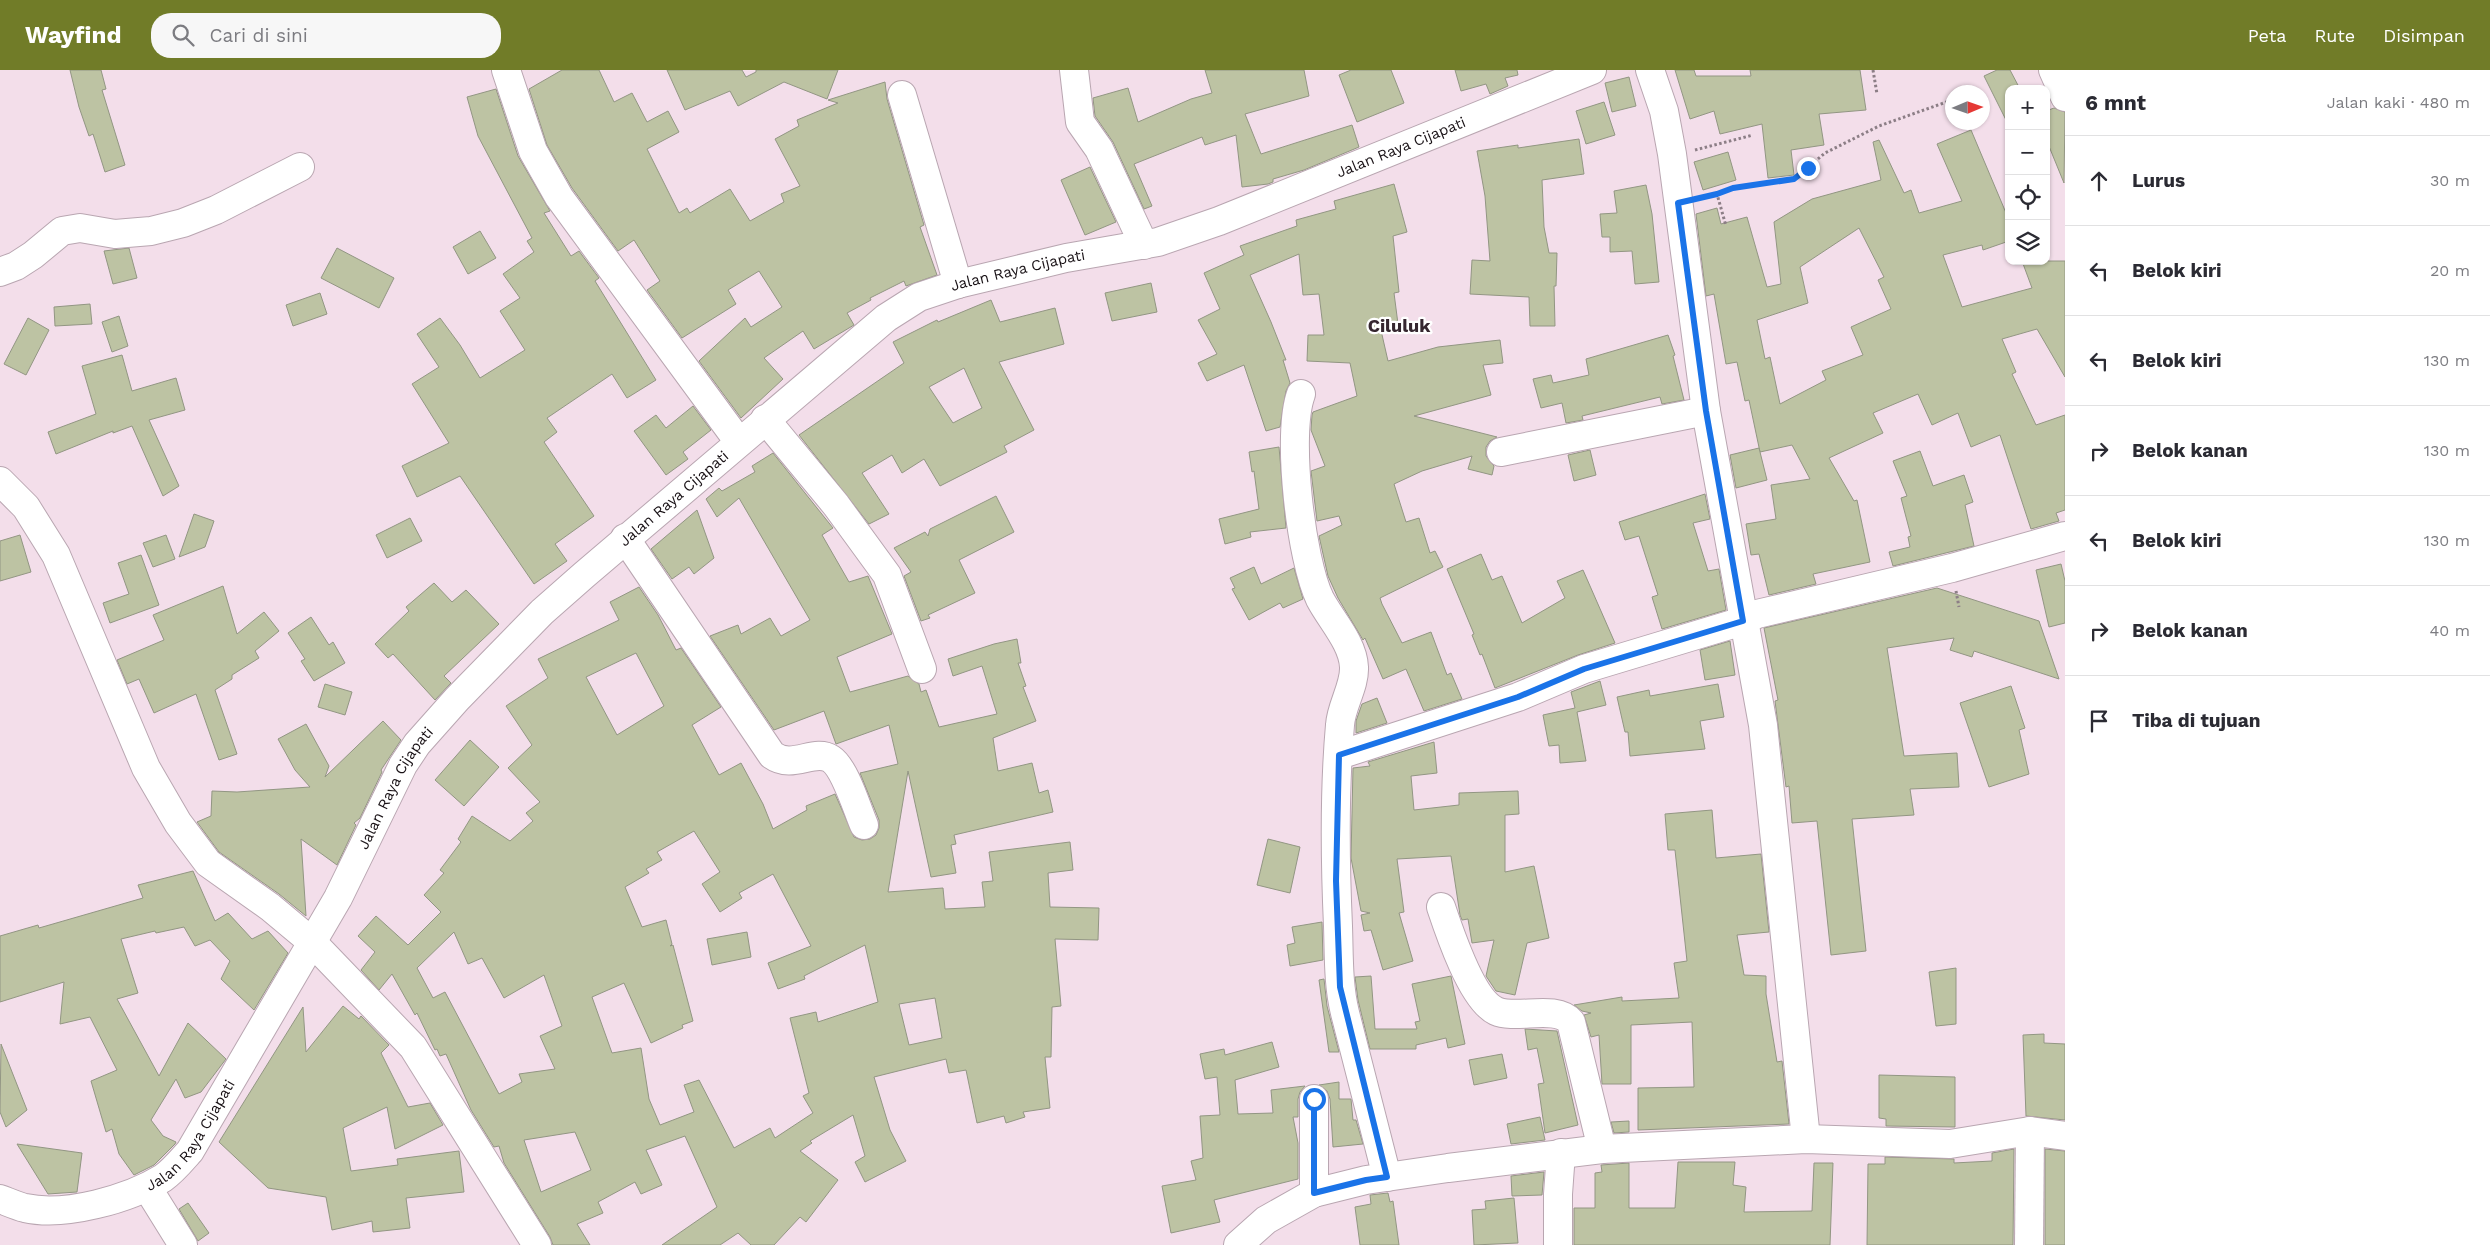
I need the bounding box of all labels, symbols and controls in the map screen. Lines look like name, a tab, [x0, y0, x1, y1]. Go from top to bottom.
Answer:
search box	[151, 13, 501, 58]
text: Wayfind	[25, 21, 121, 49]
icon: search	[169, 21, 197, 49]
text: Cari di sini	[209, 24, 308, 47]
text: Peta	[2248, 25, 2286, 46]
text: Rute	[2314, 25, 2355, 46]
text: Disimpan	[2383, 25, 2465, 46]
north arrow	[1945, 85, 1990, 130]
map controls	[2005, 85, 2050, 265]
button: +	[2005, 85, 2050, 130]
text: 6 mnt	[2085, 90, 2146, 115]
text: Jalan kaki · 480 m	[2327, 93, 2470, 112]
street label: Jalan Raya Cijapati	[1334, 113, 1468, 182]
button: −	[2005, 130, 2050, 175]
route end	[1797, 157, 1820, 180]
icon: ahead	[2085, 167, 2113, 195]
text: Lurus	[2132, 169, 2185, 192]
text: 30 m	[2430, 171, 2470, 190]
button: locate	[2005, 175, 2050, 220]
button: layers	[2005, 220, 2050, 265]
street label: Jalan Raya Cijapati	[948, 246, 1086, 295]
icon: left	[2085, 257, 2113, 285]
text: Belok kiri	[2132, 259, 2222, 282]
text: 20 m	[2430, 261, 2470, 280]
district label: Ciluluk	[1368, 315, 1431, 336]
icon: left	[2085, 347, 2113, 375]
text: Belok kiri	[2132, 349, 2222, 372]
text: 130 m	[2424, 351, 2470, 370]
icon: right	[2085, 437, 2113, 465]
text: Belok kanan	[2132, 439, 2248, 462]
text: 130 m	[2424, 441, 2470, 460]
street label: Jalan Raya Cijapati	[616, 447, 732, 550]
icon: left	[2085, 527, 2113, 555]
text: Belok kiri	[2132, 529, 2222, 552]
text: 130 m	[2424, 531, 2470, 550]
icon: right	[2085, 617, 2113, 645]
text: Belok kanan	[2132, 619, 2248, 642]
text: 40 m	[2430, 621, 2470, 640]
icon: arrive	[2085, 707, 2113, 735]
text: Tiba di tujuan	[2132, 709, 2261, 732]
street label: Jalan Raya Cijapati	[354, 723, 437, 852]
street label: Jalan Raya Cijapati	[143, 1076, 239, 1195]
route start	[1303, 1088, 1326, 1111]

